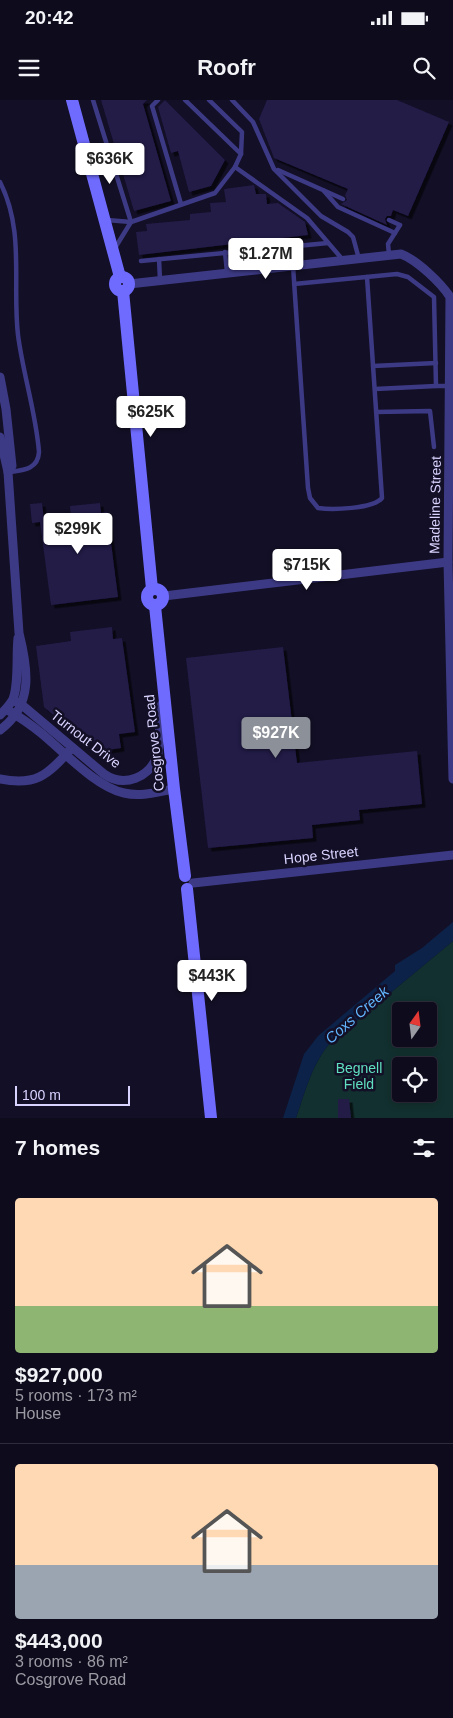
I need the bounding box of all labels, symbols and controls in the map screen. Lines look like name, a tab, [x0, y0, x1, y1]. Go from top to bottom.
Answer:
text: 20:42	[25, 7, 74, 28]
icon: menu	[15, 54, 43, 82]
icon: search	[410, 54, 438, 82]
text: Roofr	[197, 55, 256, 80]
pin: $636K	[75, 142, 145, 185]
text: $636K	[86, 150, 134, 167]
pin: $1.27M	[225, 238, 307, 280]
text: $1.27M	[239, 245, 293, 262]
pin: $625K	[116, 396, 186, 438]
text: $625K	[127, 403, 175, 420]
street label: Madeline Street	[426, 456, 444, 554]
pin: $299K	[43, 512, 113, 555]
text: $299K	[54, 520, 102, 537]
pin: $715K	[272, 548, 342, 591]
text: $715K	[283, 556, 331, 573]
street label: Cosgrove Road	[141, 694, 167, 792]
street label: Turnout Drive	[48, 707, 124, 771]
pin: $927K	[241, 716, 311, 759]
text: $927K	[252, 724, 300, 741]
street label: Hope Street	[283, 843, 359, 867]
pin: $443K	[177, 960, 247, 1002]
text: $443K	[188, 967, 236, 984]
water label: Coxs Creek	[322, 982, 393, 1047]
north arrow	[392, 1002, 438, 1048]
map controls	[392, 1002, 437, 1102]
button: locate	[392, 1057, 437, 1102]
park label: Begnell Field	[336, 1060, 382, 1092]
scale bar	[15, 1083, 130, 1106]
text: 100 m	[22, 1087, 61, 1103]
icon: filters	[410, 1134, 438, 1162]
text: 7 homes	[15, 1136, 100, 1159]
icon: home	[182, 1231, 272, 1321]
text: $927,000	[15, 1363, 103, 1386]
text: 5 rooms · 173 m²	[15, 1387, 137, 1404]
text: House	[15, 1405, 61, 1422]
icon: home	[182, 1496, 272, 1586]
text: $443,000	[15, 1629, 103, 1652]
text: 3 rooms · 86 m²	[15, 1653, 128, 1670]
text: Cosgrove Road	[15, 1671, 126, 1688]

